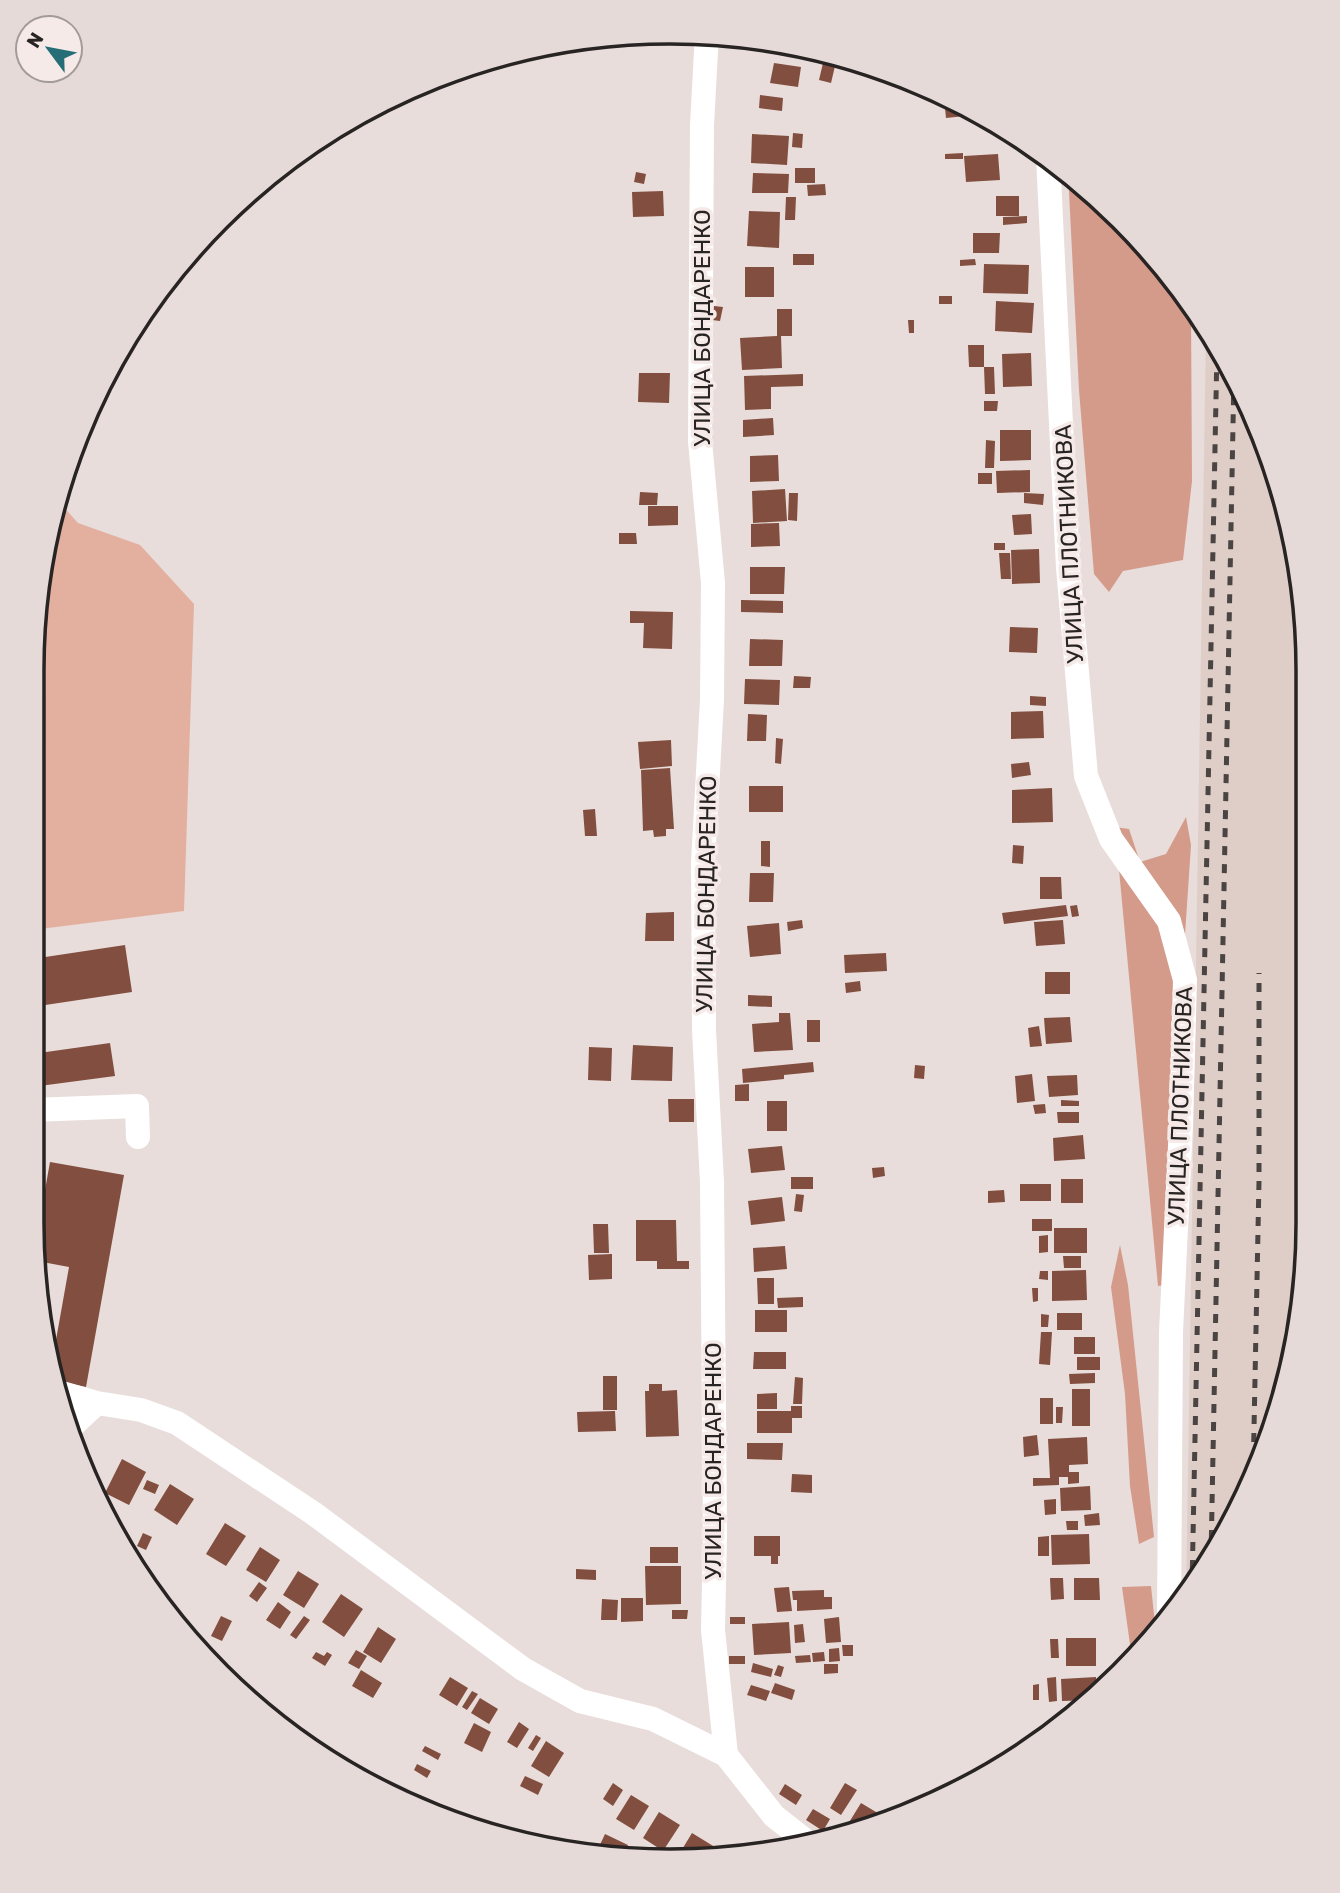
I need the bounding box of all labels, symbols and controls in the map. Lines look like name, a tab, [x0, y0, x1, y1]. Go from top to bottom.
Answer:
north arrow	[14, 14, 84, 84]
text: N	[22, 28, 48, 52]
street label: УЛИЦА БОНДАРЕНКО	[688, 209, 716, 447]
street label: УЛИЦА ПЛОТНИКОВА	[1049, 424, 1089, 664]
street label: УЛИЦА БОНДАРЕНКО	[690, 775, 722, 1013]
street label: УЛИЦА ПЛОТНИКОВА	[1162, 986, 1198, 1226]
street label: УЛИЦА БОНДАРЕНКО	[699, 1342, 727, 1580]

